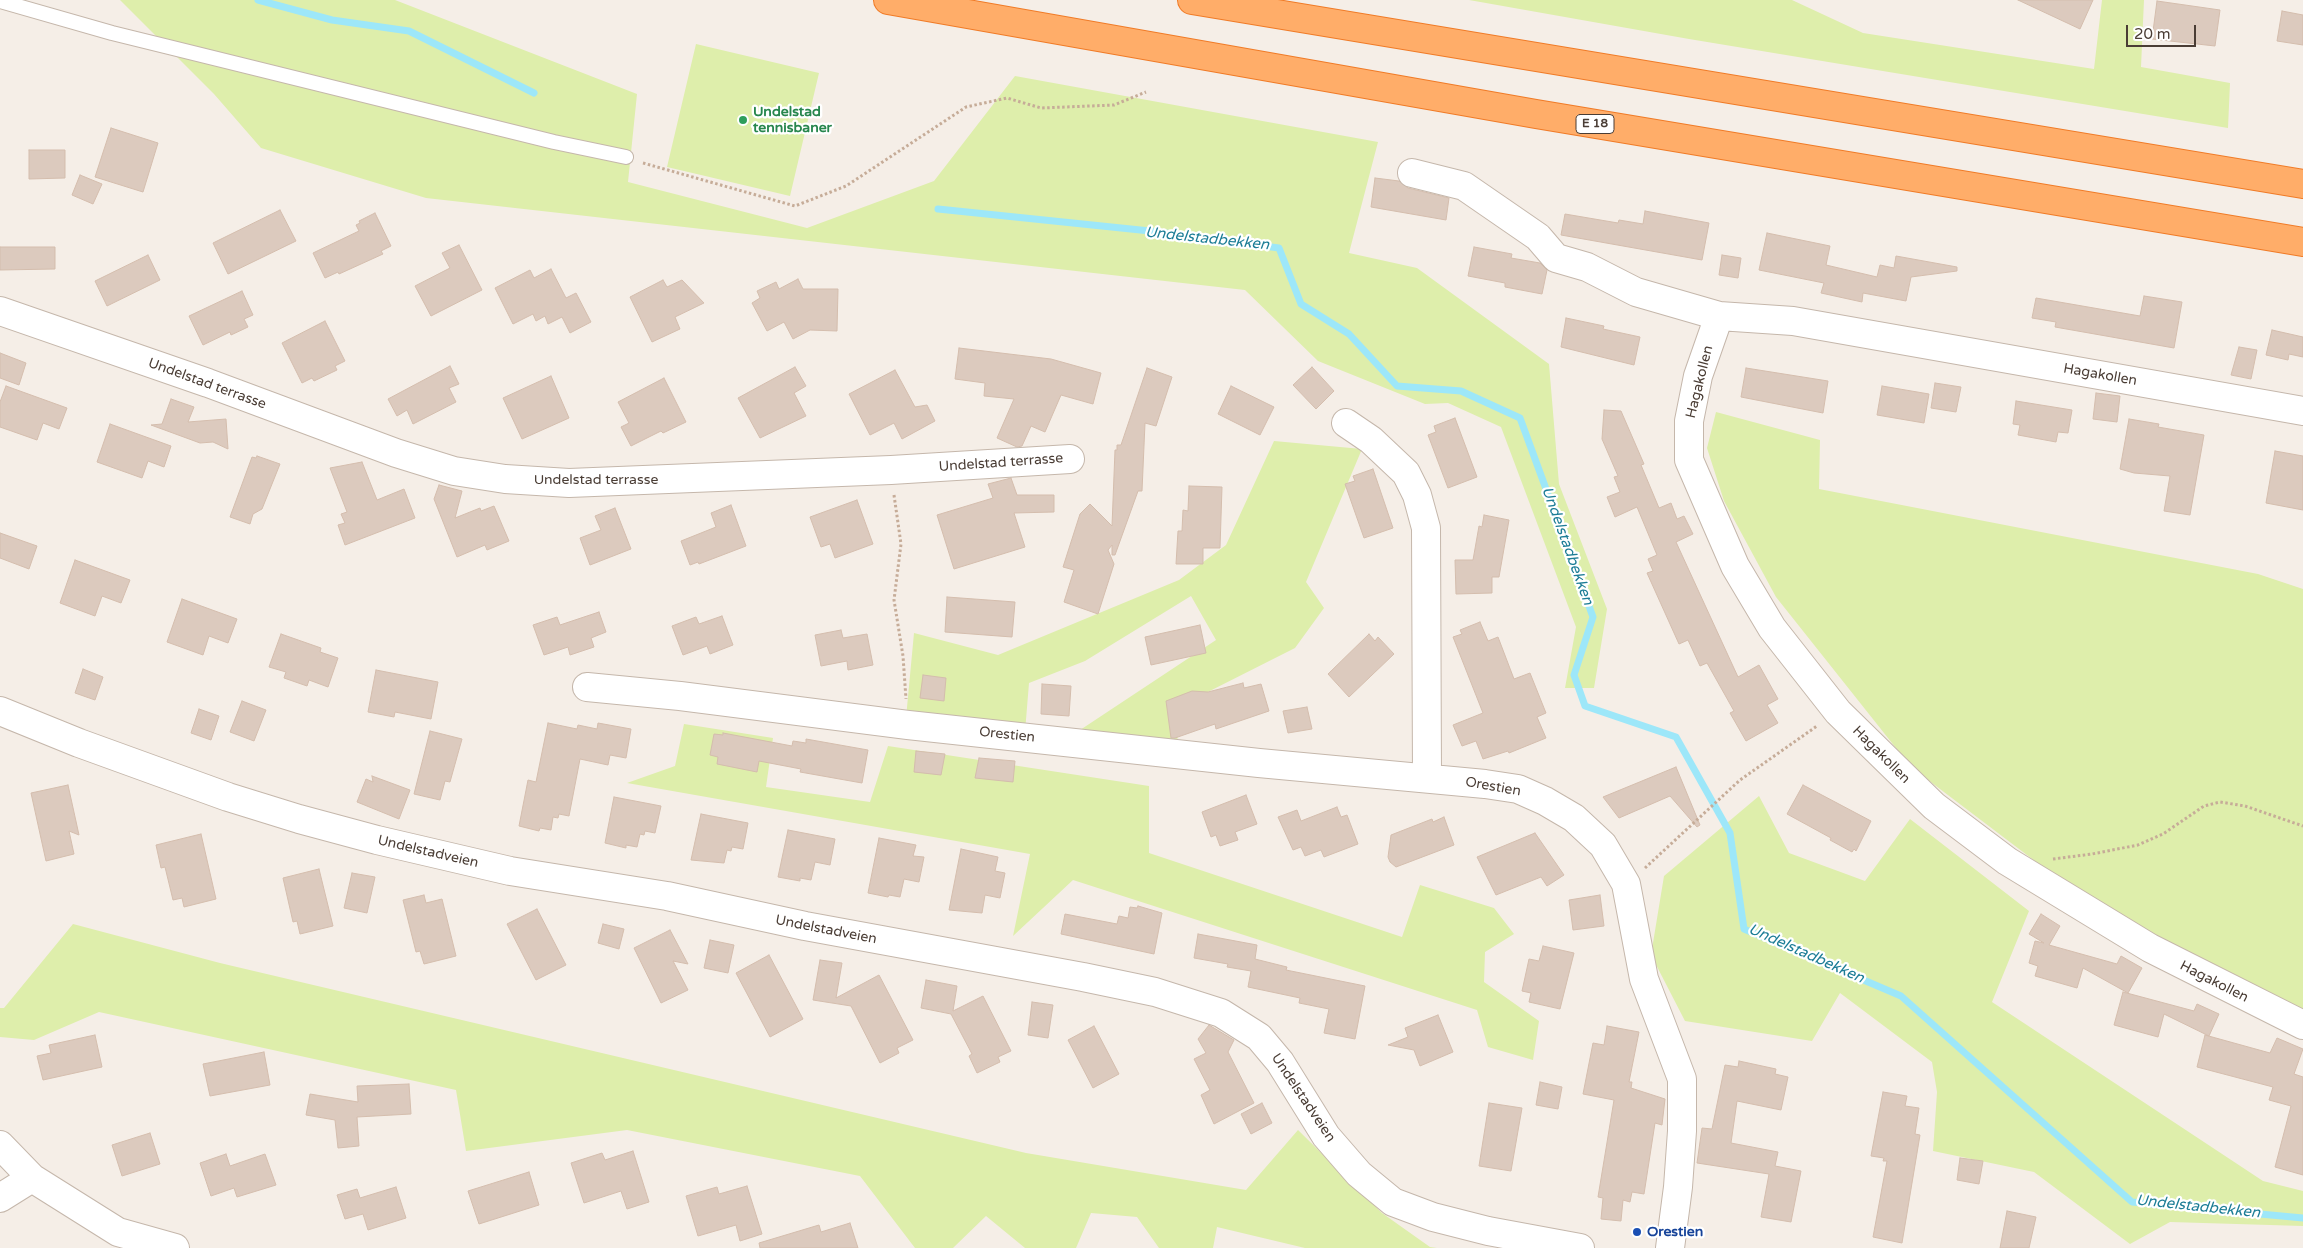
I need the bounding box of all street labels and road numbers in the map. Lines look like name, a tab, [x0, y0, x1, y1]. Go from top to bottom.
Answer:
road number: E 18	[1576, 115, 1614, 134]
street label: Hagakollen	[1683, 344, 1717, 420]
street label: Undelstad terrasse	[146, 355, 268, 413]
street label: Hagakollen	[2062, 360, 2138, 390]
street label: Undelstad terrasse	[938, 450, 1064, 476]
street label: Undelstad terrasse	[534, 472, 658, 488]
street label: Hagakollen	[1849, 723, 1913, 787]
street label: Orestien	[978, 724, 1036, 746]
street label: Orestien	[1464, 774, 1522, 800]
street label: Undelstadveien	[376, 832, 480, 872]
street label: Undelstadveien	[774, 912, 878, 948]
street label: Hagakollen	[2177, 958, 2251, 1006]
street label: Undelstadveien	[1267, 1051, 1339, 1145]

